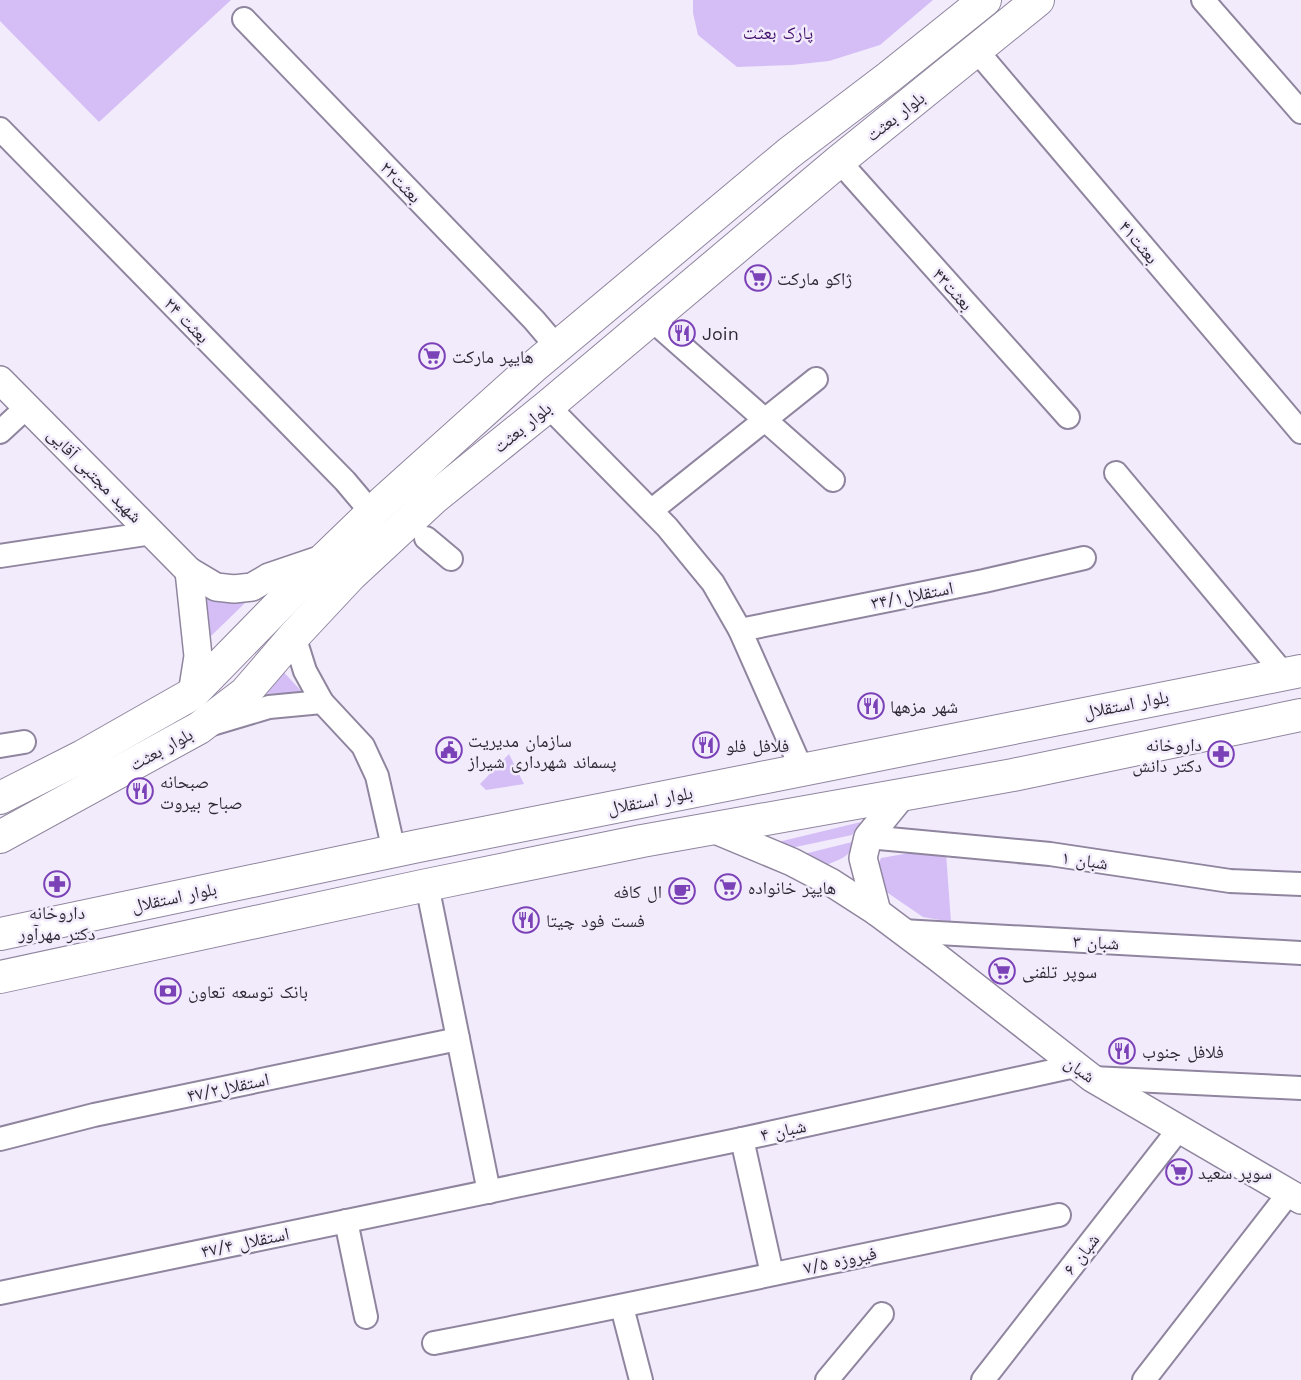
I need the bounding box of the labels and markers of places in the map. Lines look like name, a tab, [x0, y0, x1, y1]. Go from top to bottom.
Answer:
supermarket icon: ژاکو مارکت	[743, 263, 773, 293]
place label: ژاکو مارکت	[777, 268, 852, 289]
restaurant icon: Join	[667, 318, 697, 348]
place label: Join	[702, 323, 739, 344]
supermarket icon: هایپر مارکت	[417, 341, 447, 371]
place label: هایپر مارکت	[452, 346, 534, 368]
restaurant icon: شهر مزهها	[856, 691, 886, 721]
place label: شهر مزهها	[890, 696, 958, 717]
place label: سازمان مدیریت پسماند شهرداری شیراز	[467, 730, 616, 773]
restaurant icon: فلافل فلو	[691, 730, 721, 760]
place label: داروخانه دکتر دانش	[1132, 734, 1202, 777]
public building icon: سازمان مدیریت پسماند شهرداری شیراز	[434, 735, 464, 765]
place label: فلافل فلو	[726, 735, 789, 757]
pharmacy icon: داروخانه دکتر دانش	[1206, 739, 1236, 769]
place label: صبحانه صباح بیروت	[160, 771, 243, 815]
restaurant icon: صبحانه صباح بیروت	[125, 776, 155, 806]
pharmacy icon: داروخانه دکتر مهرآور	[42, 869, 72, 899]
supermarket icon: هایپر خانواده	[713, 872, 743, 902]
cafe icon: ال کافه	[667, 876, 697, 906]
place label: هایپر خانواده	[748, 877, 836, 899]
place label: ال کافه	[613, 881, 662, 903]
place label: داروخانه دکتر مهرآور	[18, 902, 95, 944]
restaurant icon: فست فود چیتا	[511, 905, 541, 935]
place label: فست فود چیتا	[546, 910, 645, 931]
supermarket icon: سوپر تلفنی	[987, 956, 1017, 986]
place label: سوپر تلفنی	[1022, 961, 1097, 983]
bank icon: بانک توسعه تعاون	[153, 976, 183, 1006]
place label: بانک توسعه تعاون	[188, 981, 308, 1003]
restaurant icon: فلافل جنوب	[1107, 1036, 1137, 1066]
place label: فلافل جنوب	[1142, 1041, 1224, 1063]
supermarket icon: سوپر سعید	[1164, 1157, 1194, 1187]
place label: سوپر سعید	[1198, 1162, 1272, 1184]

